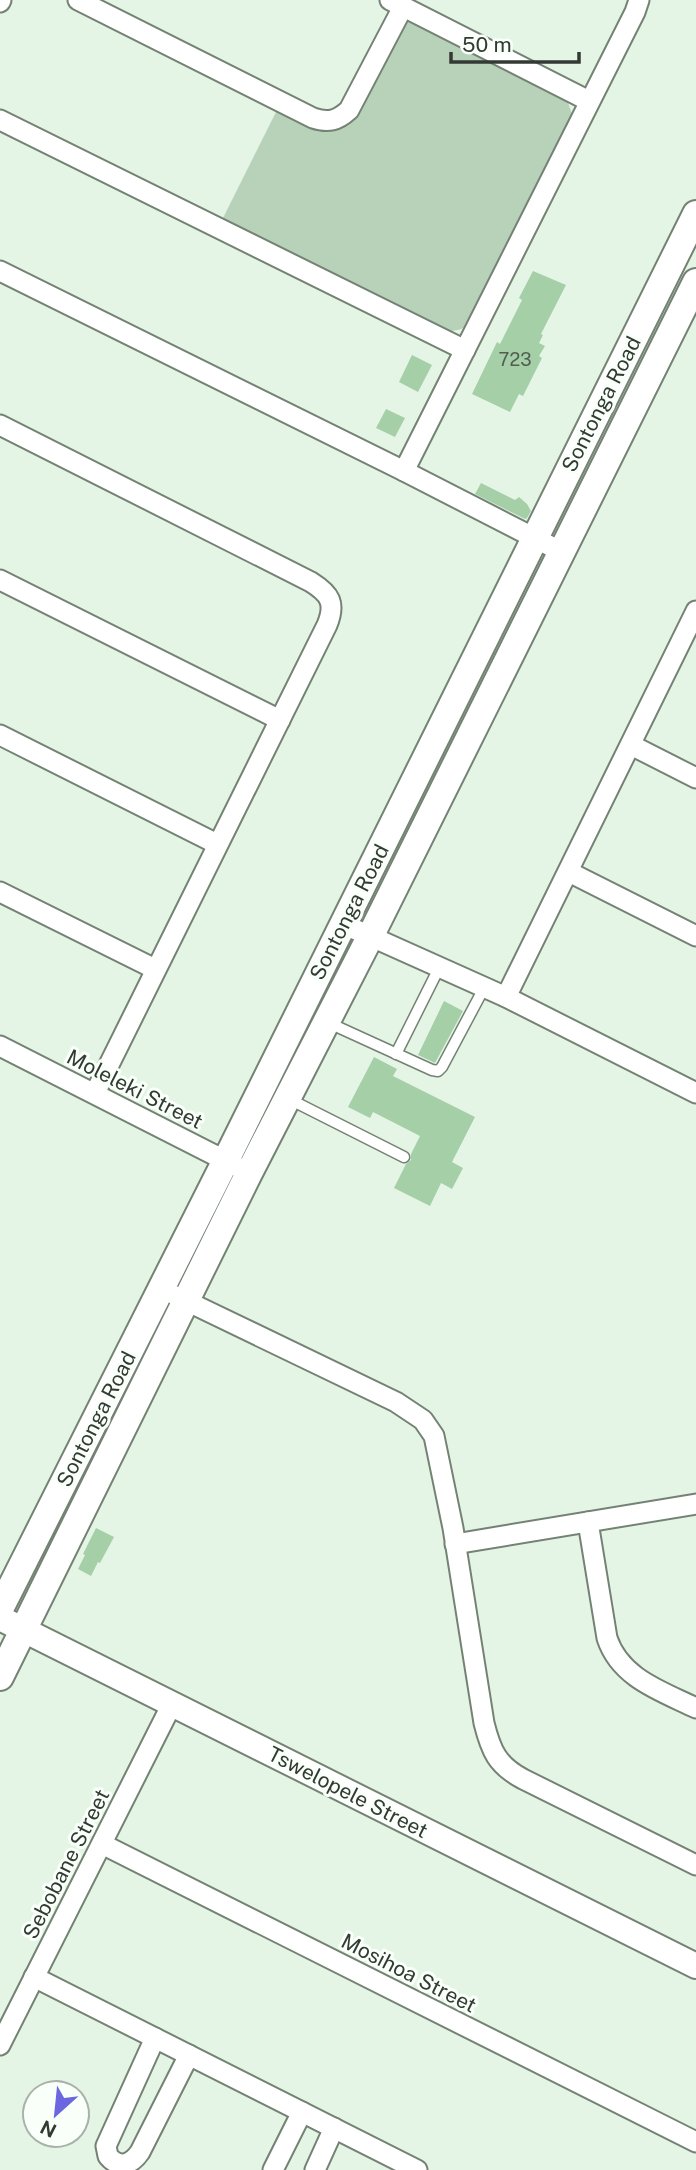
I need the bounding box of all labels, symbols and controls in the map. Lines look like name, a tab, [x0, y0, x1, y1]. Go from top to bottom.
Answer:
scale bar	[451, 21, 579, 65]
text: 50 m	[462, 32, 512, 57]
street label: Sontonga Road	[556, 332, 646, 476]
house number: 723	[499, 349, 532, 370]
street label: Sontonga Road	[304, 840, 394, 984]
street label: Moleleki Street	[63, 1044, 207, 1134]
street label: Sontonga Road	[51, 1347, 141, 1491]
street label: Tswelopele Street	[264, 1741, 432, 1843]
street label: Sebobane Street	[17, 1785, 115, 1943]
street label: Mosihoa Street	[337, 1928, 481, 2018]
north arrow	[21, 2079, 91, 2149]
text: N	[37, 2116, 60, 2142]

